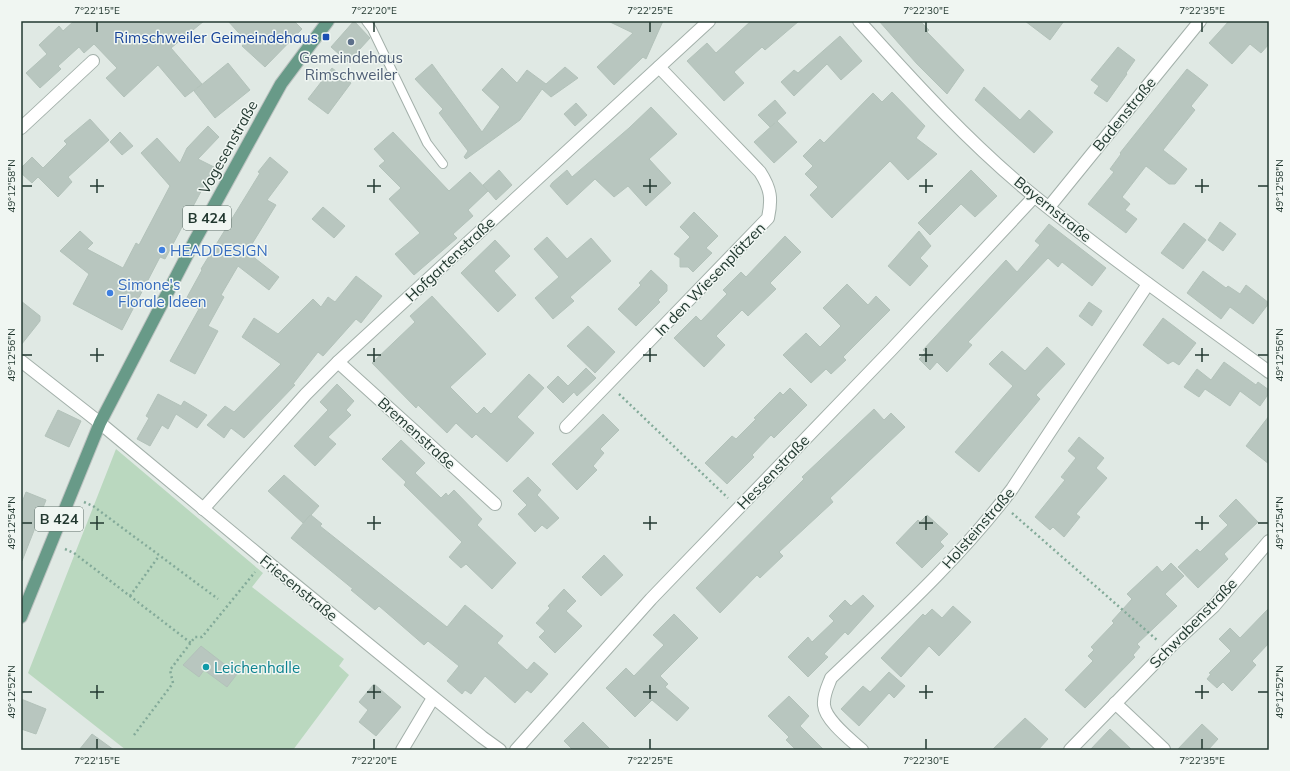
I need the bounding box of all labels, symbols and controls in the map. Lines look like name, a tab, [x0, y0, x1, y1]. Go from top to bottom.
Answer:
text: 7°22'15"E	[74, 4, 120, 17]
text: 7°22'20"E	[351, 4, 397, 17]
text: 7°22'25"E	[627, 4, 673, 17]
text: 7°22'30"E	[903, 4, 949, 17]
text: 7°22'35"E	[1179, 4, 1225, 17]
place label: Rimschweiler Geimeindehaus	[114, 28, 318, 47]
marker: Rimschweiler Geimeindehaus	[321, 32, 331, 42]
marker: Gemeindehaus Rimschweiler	[346, 37, 356, 47]
place label: Gemeindehaus Rimschweiler	[299, 48, 403, 84]
street label: Badenstraße	[1088, 73, 1160, 155]
street label: Vogesenstraße	[194, 97, 262, 197]
text: 49°12'58"N	[5, 159, 18, 213]
text: 49°12'58"N	[1273, 159, 1286, 213]
street label: Bayernstraße	[1010, 172, 1096, 246]
road number: B 424	[183, 206, 231, 230]
street label: Hofgartenstraße	[401, 213, 499, 305]
street label: In den Wiesenplätzen	[651, 218, 769, 340]
place label: HEADDESIGN	[170, 241, 268, 260]
marker: HEADDESIGN	[157, 245, 167, 255]
place label: Simone's Florale Ideen	[118, 275, 207, 311]
marker: Simone's Florale Ideen	[105, 288, 115, 298]
text: 49°12'56"N	[5, 328, 18, 382]
text: 49°12'56"N	[1273, 328, 1286, 382]
street label: Bremenstraße	[374, 393, 460, 473]
street label: Hessenstraße	[733, 431, 813, 513]
street label: Holsteinstraße	[938, 484, 1018, 572]
text: 49°12'54"N	[5, 496, 18, 550]
text: 49°12'54"N	[1273, 496, 1286, 550]
road number: B 424	[35, 507, 83, 531]
street label: Friesenstraße	[256, 551, 342, 625]
street label: Schwabenstraße	[1145, 574, 1241, 672]
place label: Leichenhalle	[214, 658, 300, 677]
marker: Leichenhalle	[201, 662, 211, 672]
text: 49°12'52"N	[5, 665, 18, 719]
text: 49°12'52"N	[1273, 665, 1286, 719]
text: 7°22'15"E	[74, 754, 120, 767]
text: 7°22'20"E	[351, 754, 397, 767]
text: 7°22'25"E	[627, 754, 673, 767]
text: 7°22'30"E	[903, 754, 949, 767]
text: 7°22'35"E	[1179, 754, 1225, 767]

